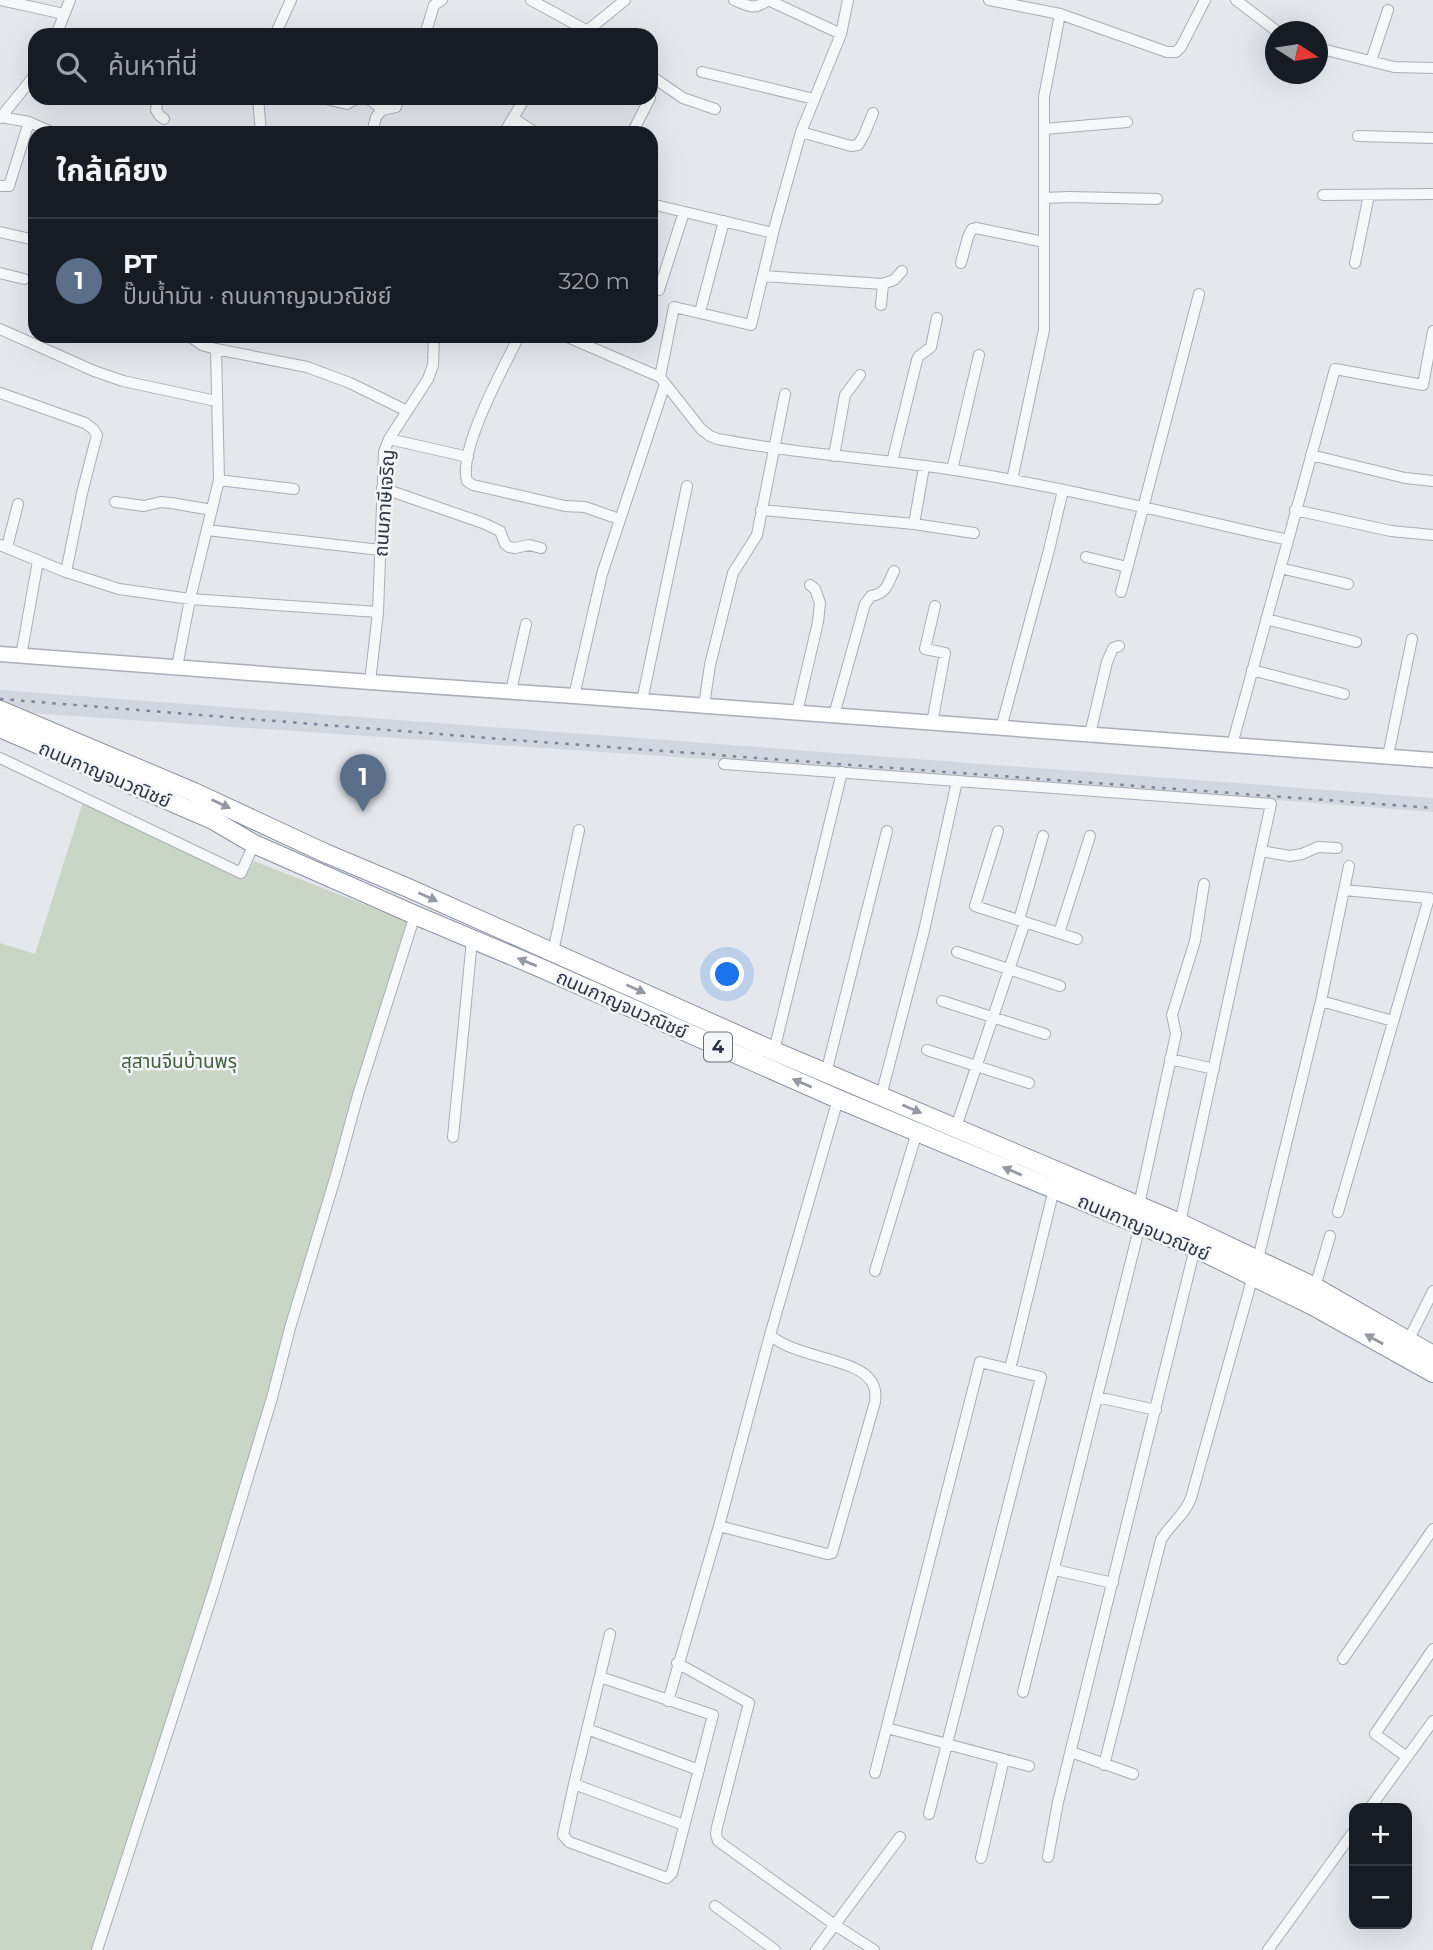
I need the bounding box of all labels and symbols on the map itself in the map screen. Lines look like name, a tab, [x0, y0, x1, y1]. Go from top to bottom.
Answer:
north arrow	[1265, 21, 1328, 84]
street label: ถนนภาษีเจริญ	[369, 448, 400, 558]
street label: ถนนกาญจนวณิชย์	[35, 736, 174, 813]
pin: 1	[340, 754, 386, 812]
one-way arrow	[210, 799, 231, 810]
one-way arrow	[418, 891, 438, 903]
one-way arrow	[516, 957, 537, 968]
your location	[710, 957, 744, 991]
street label: ถนนกาญจนวณิชย์	[553, 965, 691, 1044]
one-way arrow	[626, 983, 646, 995]
road number: 4	[704, 1032, 732, 1062]
park label: สุสานจีนบ้านพรุ	[121, 1050, 237, 1073]
one-way arrow	[792, 1077, 813, 1088]
one-way arrow	[902, 1103, 923, 1114]
one-way arrow	[1002, 1165, 1022, 1177]
street label: ถนนกาญจนวณิชย์	[1074, 1189, 1213, 1266]
one-way arrow	[1364, 1333, 1384, 1345]

